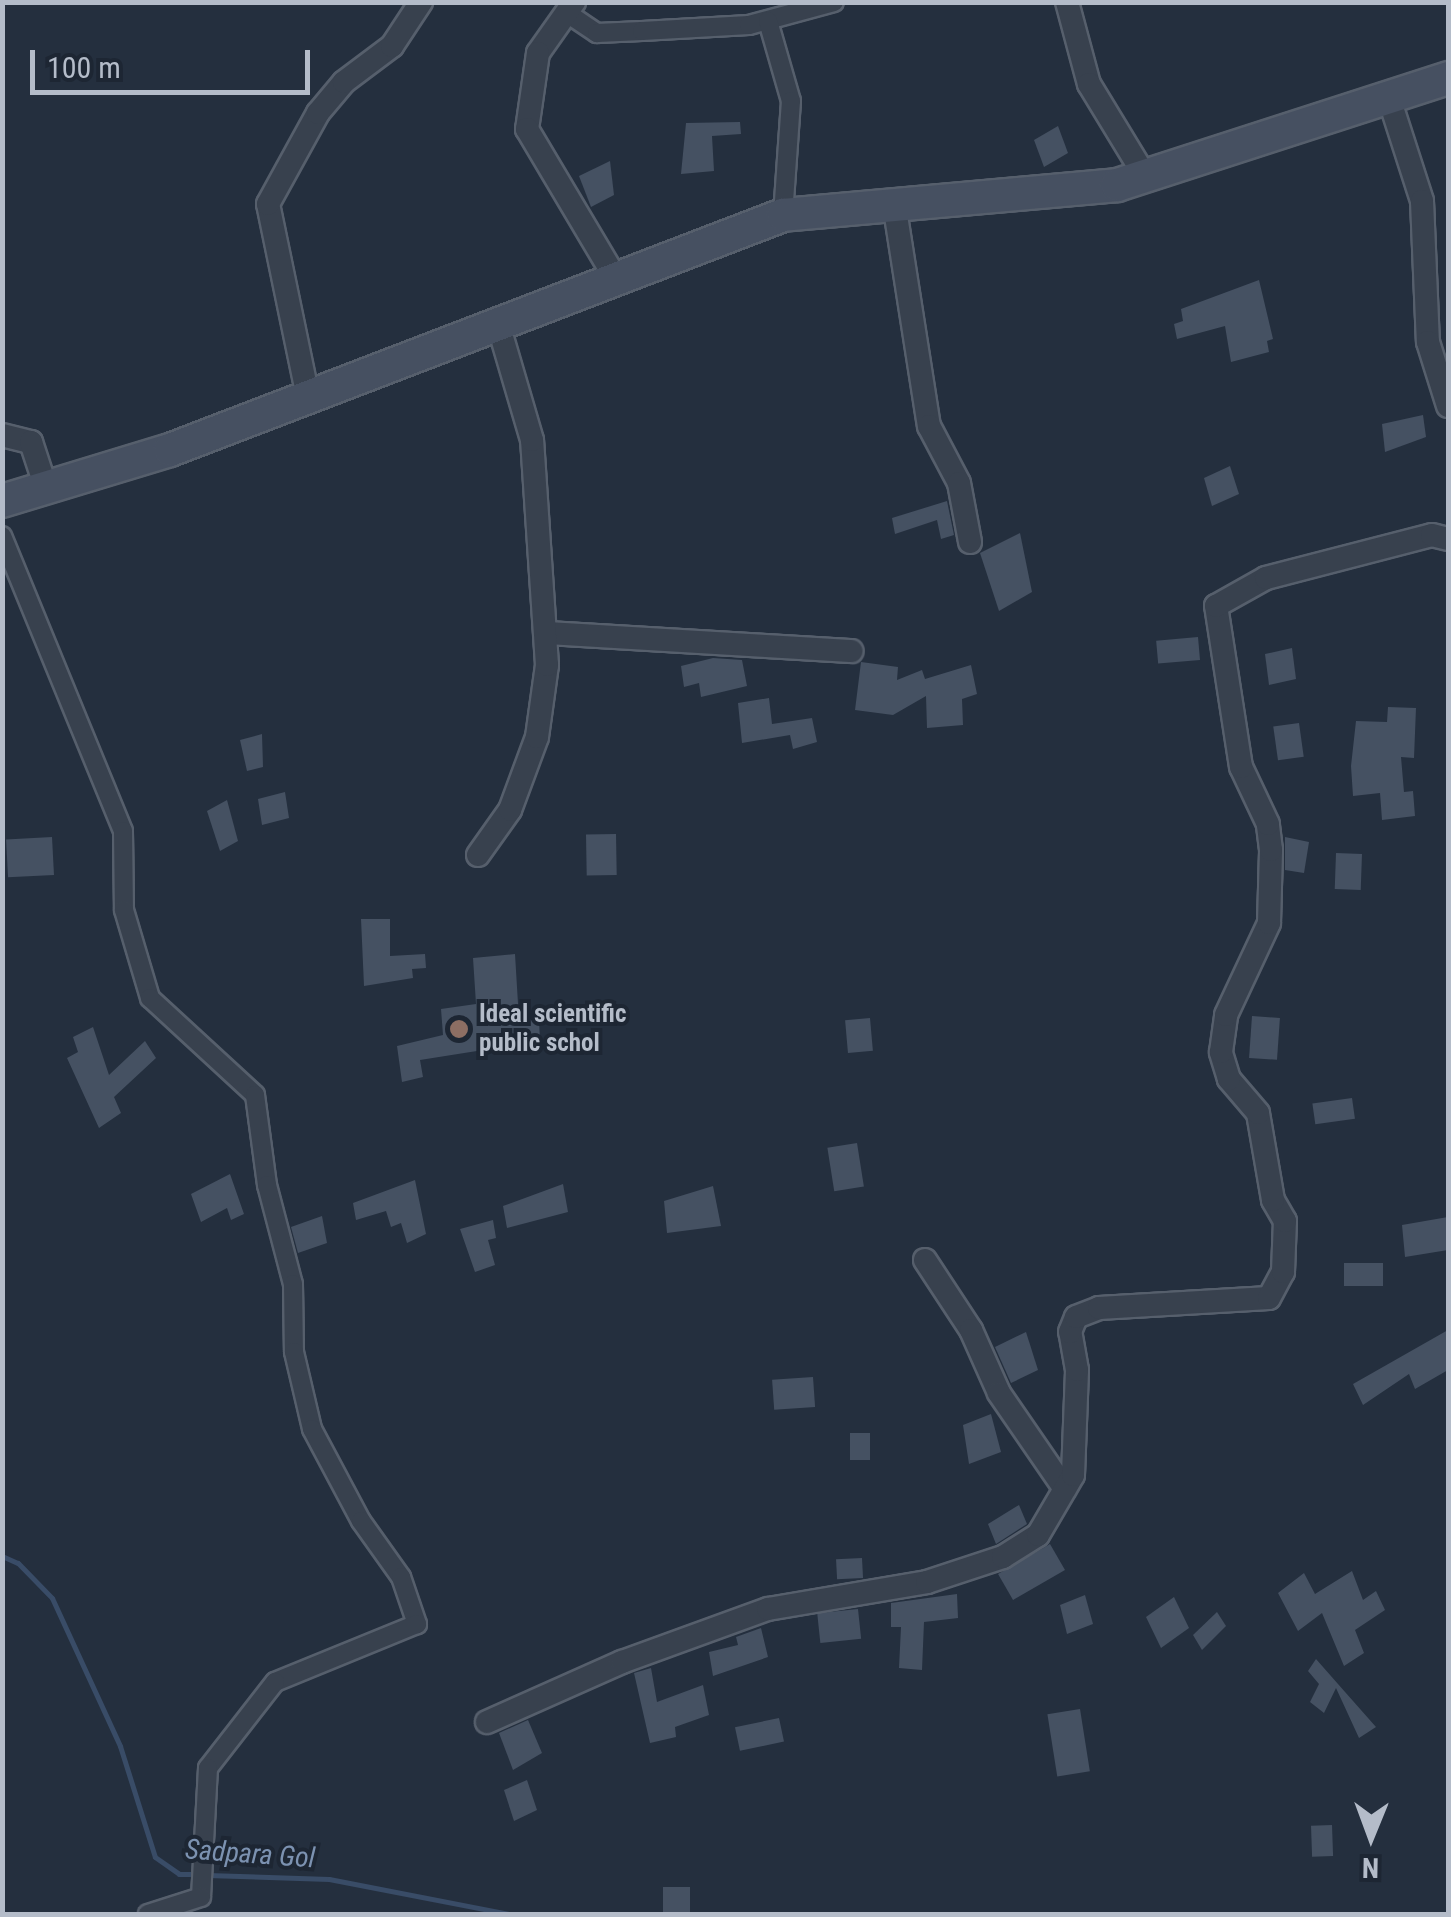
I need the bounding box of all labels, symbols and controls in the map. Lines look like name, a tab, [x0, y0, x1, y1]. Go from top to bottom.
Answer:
scale bar	[35, 30, 315, 92]
text: 100 m	[47, 50, 121, 85]
place label: Ideal scientific public schol	[479, 1000, 626, 1059]
marker: Ideal scientific public schol	[448, 1018, 470, 1040]
north arrow	[1321, 1787, 1421, 1887]
water label: Sadpara Gol	[184, 1833, 316, 1875]
text: N	[1362, 1851, 1379, 1884]

